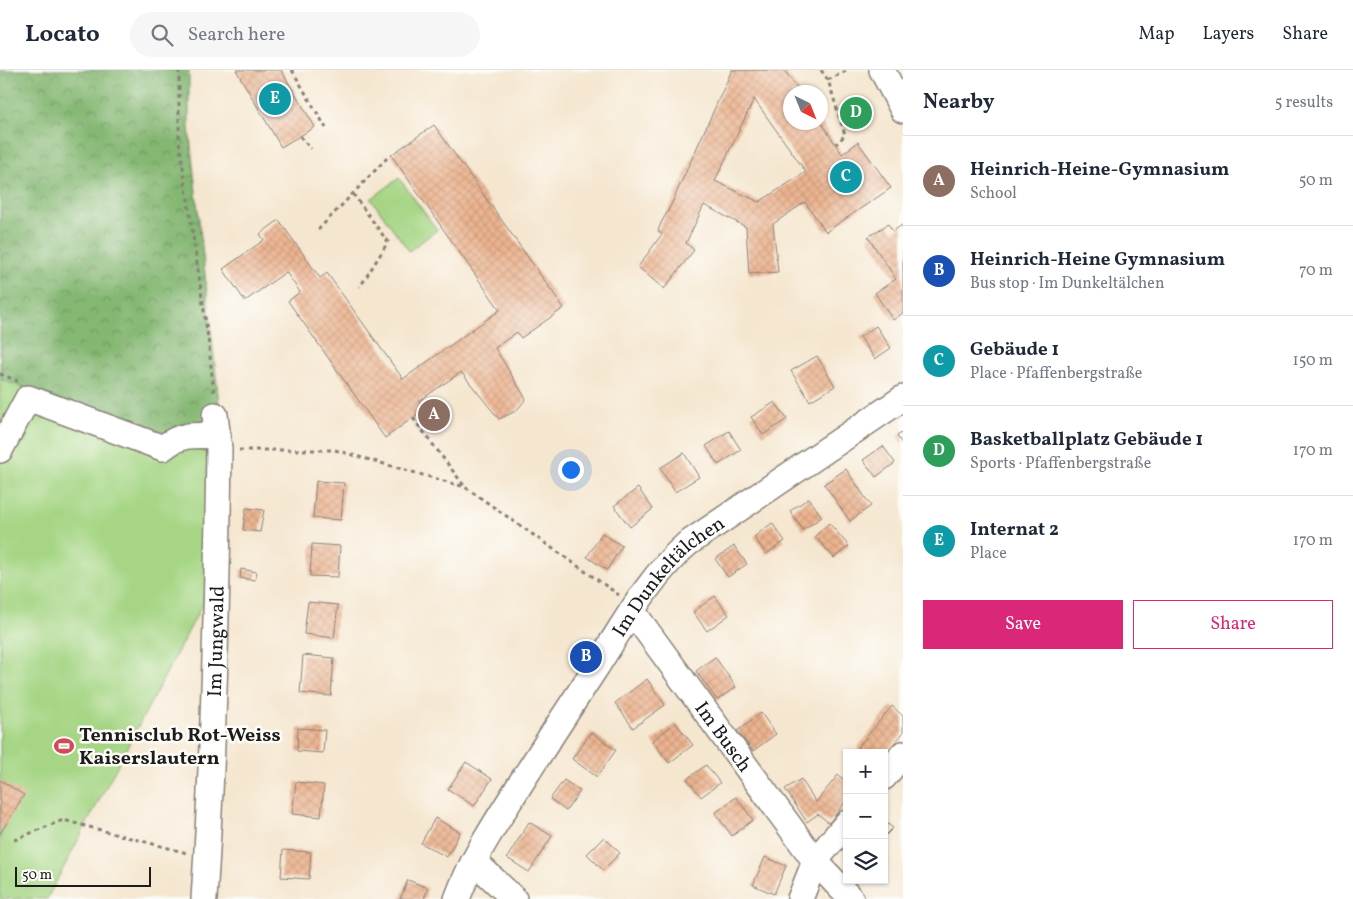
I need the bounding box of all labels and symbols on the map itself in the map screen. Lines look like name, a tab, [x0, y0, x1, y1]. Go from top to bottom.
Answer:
pin: E	[259, 80, 291, 118]
north arrow	[783, 85, 828, 130]
pin: D	[840, 94, 872, 132]
pin: C	[830, 158, 862, 196]
pin: A	[418, 396, 450, 434]
your location	[558, 457, 584, 483]
street label: Im Dunkeltälchen	[606, 510, 731, 643]
street label: Im Jungwald	[202, 585, 233, 698]
pin: B	[570, 638, 602, 676]
street label: Im Busch	[687, 696, 758, 779]
place label: Tennisclub Rot-Weiss Kaiserslautern	[79, 722, 281, 773]
sports icon: Tennisclub Rot-Weiss Kaiserslautern	[53, 735, 75, 757]
scale bar	[15, 864, 151, 887]

